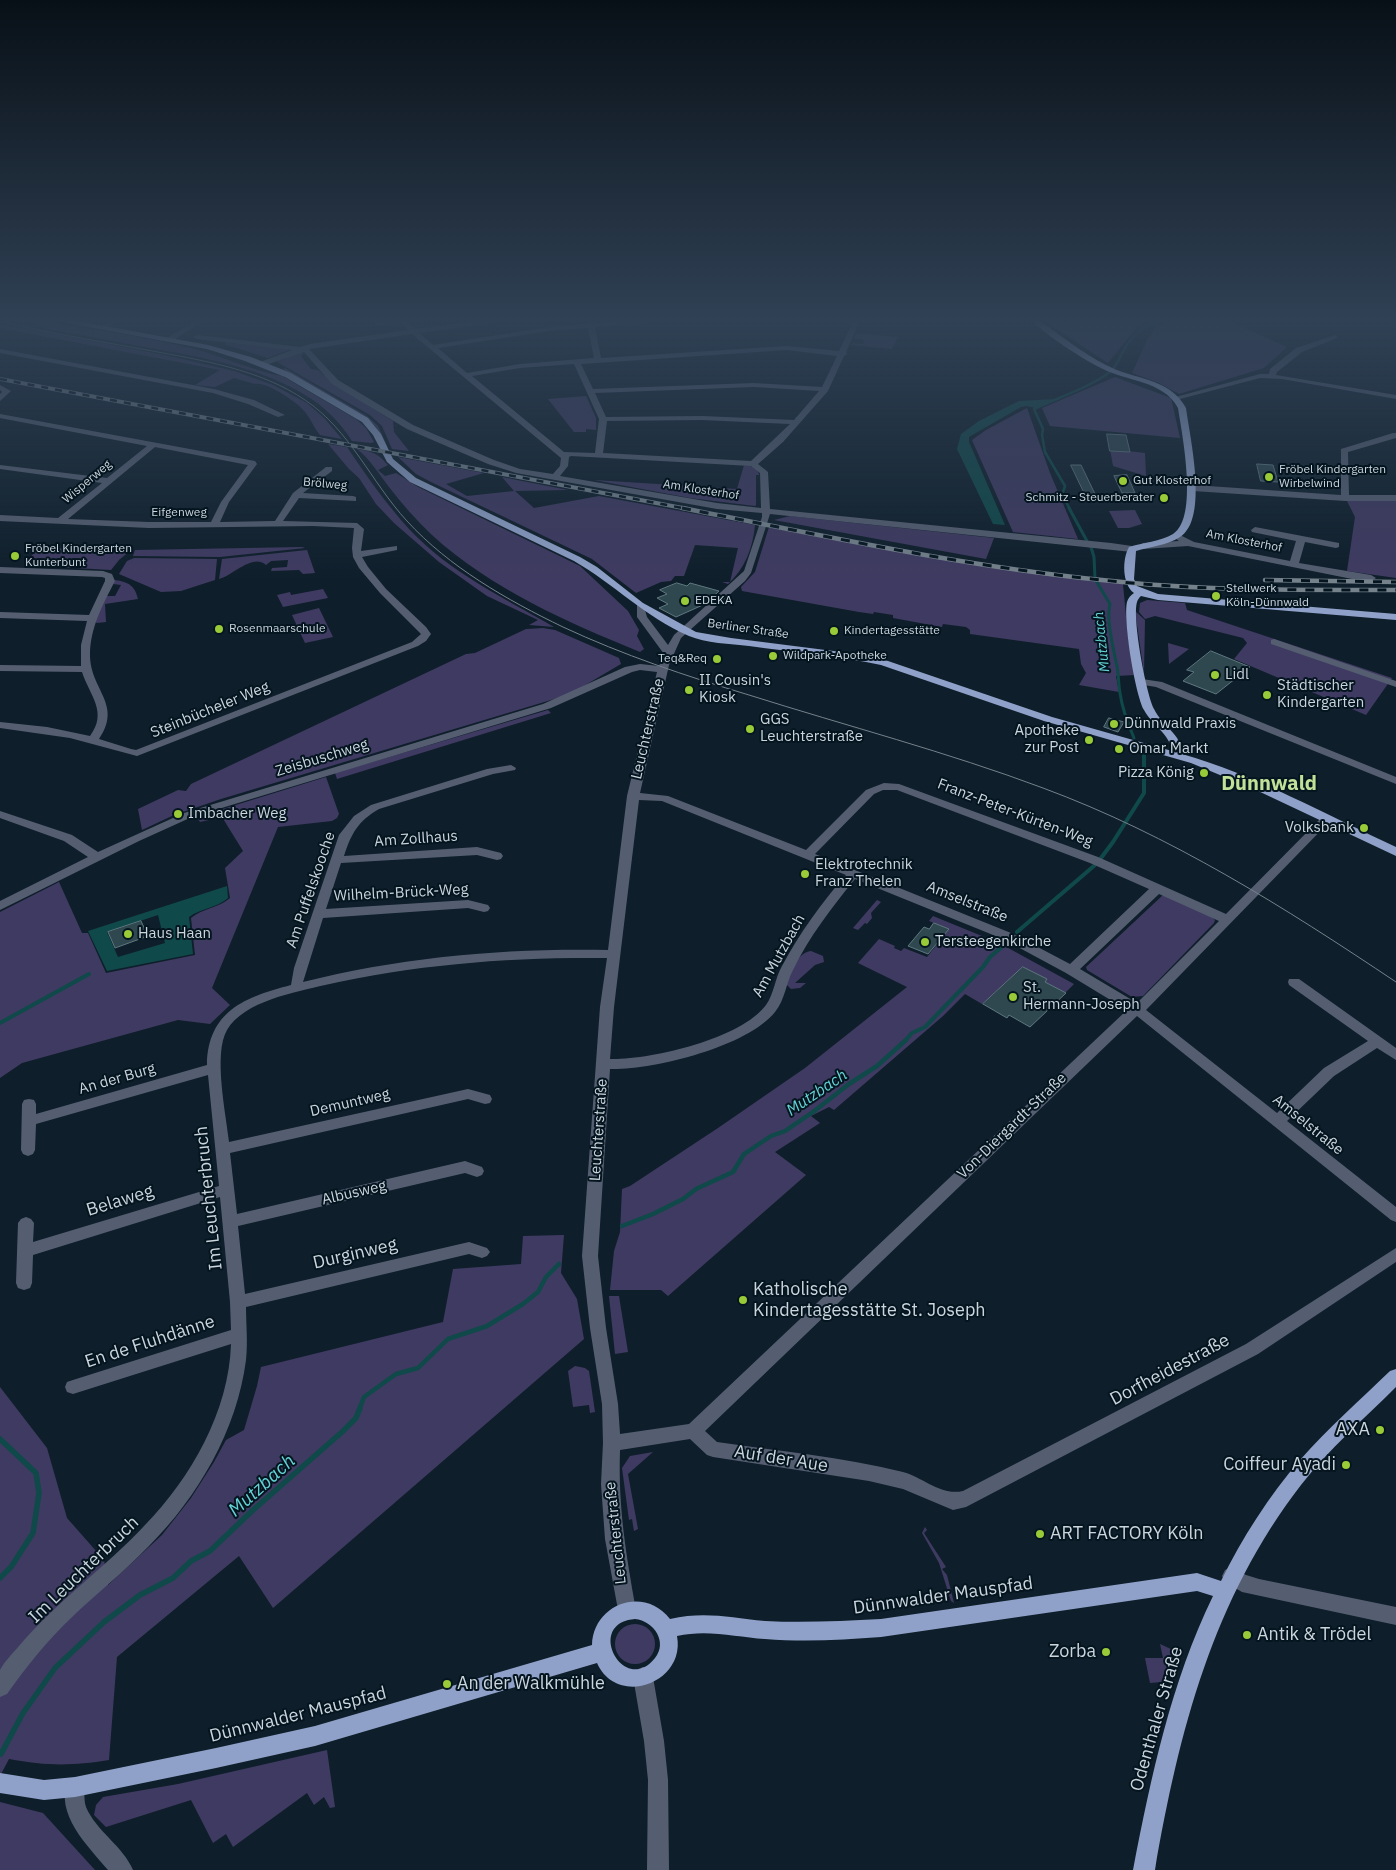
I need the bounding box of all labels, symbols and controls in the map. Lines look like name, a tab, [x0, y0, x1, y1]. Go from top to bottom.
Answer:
street label: Wisperweg	[60, 457, 114, 507]
place label: Fröbel Kindergarten Wirbelwind	[1279, 463, 1386, 491]
marker: Fröbel Kindergarten Wirbelwind	[1263, 471, 1275, 483]
place label: Gut Klosterhof	[1133, 474, 1211, 488]
street label: Brölweg	[302, 475, 348, 493]
marker: Gut Klosterhof	[1117, 475, 1129, 487]
street label: Am Klosterhof	[662, 477, 740, 503]
place label: Schmitz - Steuerberater	[1025, 491, 1154, 505]
marker: Schmitz - Steuerberater	[1158, 492, 1170, 504]
street label: Eifgenweg	[151, 506, 207, 520]
street label: Am Klosterhof	[1205, 527, 1283, 555]
place label: Fröbel Kindergarten Kunterbunt	[25, 542, 132, 570]
marker: Fröbel Kindergarten Kunterbunt	[9, 550, 21, 562]
place label: Stellwerk Köln-Dünnwald	[1226, 582, 1309, 610]
marker: Stellwerk Köln-Dünnwald	[1210, 590, 1222, 602]
place label: EDEKA	[695, 594, 732, 608]
marker: EDEKA	[679, 595, 691, 607]
water label: Mutzbach	[1090, 611, 1114, 673]
street label: Berliner Straße	[706, 616, 790, 642]
place label: Rosenmaarschule	[229, 622, 326, 636]
marker: Rosenmaarschule	[213, 623, 225, 635]
place label: Kindertagesstätte	[844, 624, 940, 638]
marker: Kindertagesstätte	[828, 625, 840, 637]
place label: Wildpark-Apotheke	[783, 649, 887, 663]
marker: Wildpark-Apotheke	[767, 650, 779, 662]
place label: Teq&Req	[658, 652, 707, 666]
marker: Teq&Req	[711, 653, 723, 665]
place label: Lidl	[1225, 666, 1249, 684]
marker: Lidl	[1209, 669, 1221, 681]
place label: II Cousin's Kiosk	[699, 672, 771, 707]
street label: Leuchterstraße	[628, 677, 668, 781]
place label: Städtischer Kindergarten	[1277, 677, 1364, 712]
street label: Steinbücheler Weg	[148, 678, 272, 742]
marker: II Cousin's Kiosk	[683, 684, 695, 696]
marker: Städtischer Kindergarten	[1261, 689, 1273, 701]
place label: GGS Leuchterstraße	[760, 711, 863, 746]
place label: Dünnwald Praxis	[1124, 715, 1236, 733]
marker: Dünnwald Praxis	[1108, 718, 1120, 730]
place label: Apotheke zur Post	[1014, 722, 1079, 757]
marker: GGS Leuchterstraße	[744, 723, 756, 735]
marker: Apotheke zur Post	[1083, 734, 1095, 746]
street label: Zeisbuschweg	[273, 735, 371, 781]
place label: Omar Markt	[1129, 740, 1208, 758]
marker: Omar Markt	[1113, 743, 1125, 755]
place label: Pizza König	[1118, 764, 1194, 782]
marker: Pizza König	[1198, 767, 1210, 779]
district label: Dünnwald	[1221, 772, 1317, 796]
street label: Franz-Peter-Kürten-Weg	[935, 775, 1095, 851]
place label: Imbacher Weg	[188, 805, 286, 823]
marker: Imbacher Weg	[172, 808, 184, 820]
place label: Volksbank	[1285, 819, 1354, 837]
marker: Volksbank	[1358, 822, 1370, 834]
street label: Am Zollhaus	[374, 827, 458, 851]
street label: Am Puffelskooche	[283, 829, 339, 951]
place label: Elektrotechnik Franz Thelen	[815, 856, 913, 891]
marker: Elektrotechnik Franz Thelen	[799, 868, 811, 880]
street label: Amselstraße	[924, 878, 1010, 926]
street label: Wilhelm-Brück-Weg	[333, 880, 469, 906]
street label: Am Mutzbach	[749, 911, 809, 1001]
place label: Haus Haan	[138, 925, 211, 943]
marker: Haus Haan	[122, 928, 134, 940]
place label: Tersteegenkirche	[935, 933, 1051, 951]
marker: Tersteegenkirche	[919, 936, 931, 948]
place label: St. Hermann-Joseph	[1023, 979, 1140, 1014]
marker: St. Hermann-Joseph	[1007, 991, 1019, 1003]
street label: An der Burg	[77, 1059, 157, 1099]
water label: Mutzbach	[783, 1066, 851, 1120]
street label: Von-Diergardt-Straße	[954, 1069, 1070, 1183]
street label: Leuchterstraße	[586, 1078, 612, 1182]
street label: Demuntweg	[308, 1085, 392, 1121]
street label: Amselstraße	[1269, 1091, 1347, 1159]
street label: Im Leuchterbruch	[191, 1125, 227, 1271]
street label: Albusweg	[320, 1177, 388, 1209]
street label: Belaweg	[84, 1181, 156, 1221]
street label: Durginweg	[311, 1234, 399, 1274]
place label: Katholische Kindertagesstätte St. Joseph	[753, 1279, 986, 1322]
marker: Katholische Kindertagesstätte St. Joseph	[737, 1294, 749, 1306]
street label: En de Fluhdänne	[82, 1311, 218, 1373]
street label: Dorfheidestraße	[1107, 1329, 1233, 1411]
place label: AXA	[1336, 1419, 1370, 1441]
marker: AXA	[1374, 1424, 1386, 1436]
street label: Auf der Aue	[733, 1441, 829, 1477]
water label: Mutzbach	[224, 1450, 300, 1522]
place label: Coiffeur Ayadi	[1223, 1454, 1336, 1476]
marker: Coiffeur Ayadi	[1340, 1459, 1352, 1471]
street label: Leuchterstraße	[602, 1481, 630, 1585]
street label: Im Leuchterbruch	[24, 1512, 144, 1628]
place label: ART FACTORY Köln	[1050, 1523, 1204, 1545]
marker: ART FACTORY Köln	[1034, 1528, 1046, 1540]
street label: Dünnwalder Mauspfad	[852, 1573, 1034, 1619]
place label: Antik & Trödel	[1257, 1624, 1371, 1646]
marker: Antik & Trödel	[1241, 1629, 1253, 1641]
place label: Zorba	[1049, 1641, 1096, 1663]
street label: Odenthaler Straße	[1126, 1644, 1188, 1794]
marker: Zorba	[1100, 1646, 1112, 1658]
place label: An der Walkmühle	[457, 1673, 605, 1695]
marker: An der Walkmühle	[441, 1678, 453, 1690]
street label: Dünnwalder Mauspfad	[207, 1683, 389, 1747]

